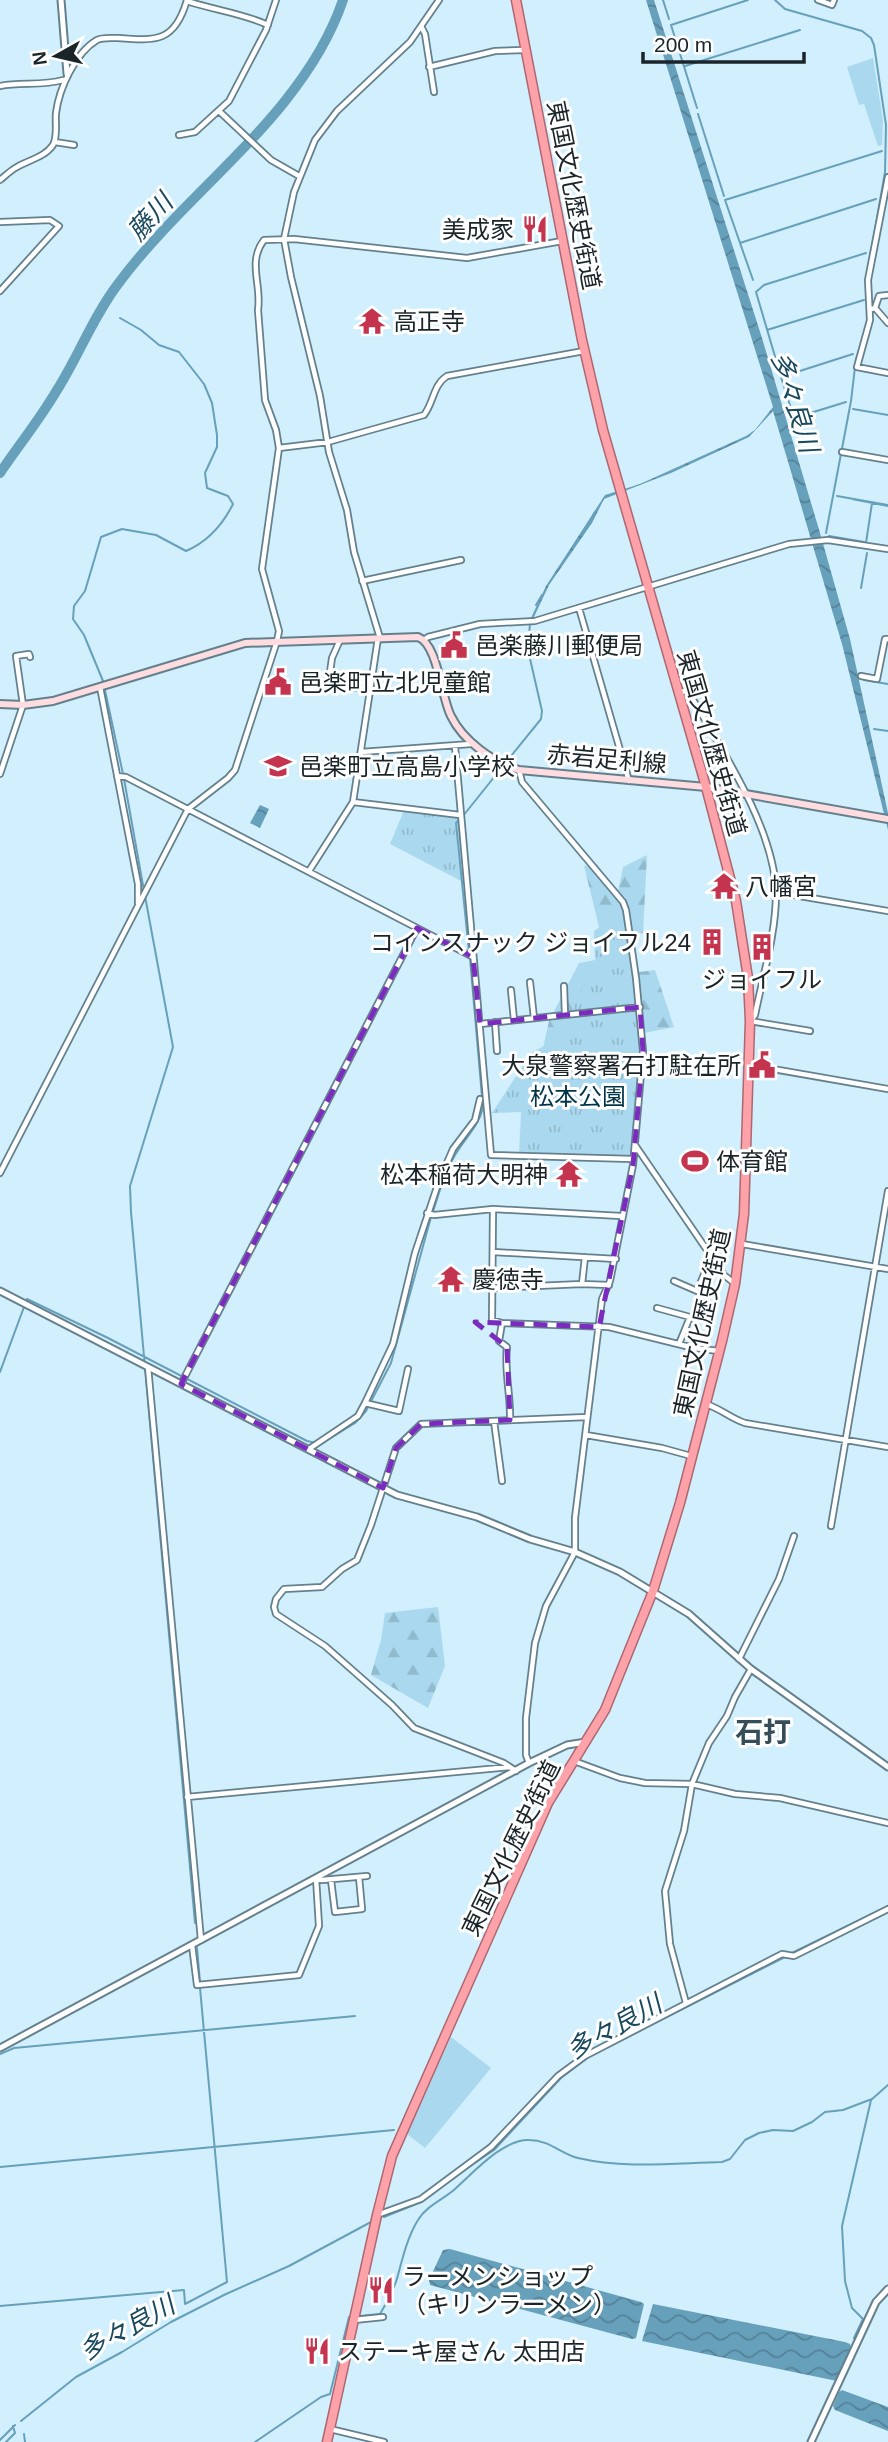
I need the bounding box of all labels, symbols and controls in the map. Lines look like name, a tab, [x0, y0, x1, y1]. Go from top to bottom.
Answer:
north arrow	[21, 21, 91, 91]
scale bar	[643, 21, 804, 65]
text: 200 m	[654, 33, 712, 56]
text: N	[28, 50, 51, 67]
street label: 東国文化歴史街道	[542, 98, 606, 292]
water label: 藤川	[121, 185, 181, 246]
restaurant icon: 美成家	[520, 214, 550, 244]
place label: 美成家	[442, 216, 514, 243]
temple icon: 高正寺	[357, 306, 387, 336]
place label: 高正寺	[393, 308, 465, 335]
water label: 多々良川	[765, 348, 825, 459]
public building icon: 邑楽藤川郵便局	[439, 630, 469, 660]
place label: 邑楽藤川郵便局	[475, 632, 643, 659]
street label: 東国文化歴史街道	[673, 647, 751, 839]
public building icon: 邑楽町立北児童館	[263, 667, 293, 697]
place label: 邑楽町立北児童館	[299, 669, 491, 696]
street label: 赤岩足利線	[546, 740, 668, 778]
school or university icon: 邑楽町立高島小学校	[263, 751, 293, 781]
place label: 邑楽町立高島小学校	[299, 753, 515, 780]
temple icon: 八幡宮	[709, 871, 739, 901]
place label: 八幡宮	[745, 873, 817, 900]
building icon: コインスナック ジョイフル24	[697, 927, 727, 957]
place label: コインスナック ジョイフル24	[370, 929, 691, 956]
building icon: ジョイフル	[747, 932, 777, 962]
place label: ジョイフル	[702, 966, 822, 993]
public building icon: 大泉警察署石打駐在所	[747, 1050, 777, 1080]
place label: 大泉警察署石打駐在所	[501, 1052, 741, 1079]
park label: 松本公園	[530, 1083, 626, 1110]
sports icon: 体育館	[680, 1146, 710, 1176]
place label: 体育館	[716, 1148, 788, 1175]
temple icon: 松本稲荷大明神	[554, 1159, 584, 1189]
place label: 松本稲荷大明神	[380, 1161, 548, 1188]
street label: 東国文化歴史街道	[669, 1226, 735, 1420]
temple icon: 慶徳寺	[436, 1264, 466, 1294]
place label: 慶徳寺	[472, 1266, 544, 1293]
district label: 石打	[735, 1717, 791, 1748]
street label: 東国文化歴史街道	[457, 1756, 565, 1940]
water label: 多々良川	[561, 1987, 669, 2065]
place label: ラーメンショップ （キリンラーメン）	[402, 2263, 617, 2318]
restaurant icon: ラーメンショップ （キリンラーメン）	[366, 2275, 396, 2305]
water label: 多々良川	[74, 2288, 182, 2366]
restaurant icon: ステーキ屋さん 太田店	[302, 2336, 332, 2366]
place label: ステーキ屋さん 太田店	[338, 2338, 585, 2365]

